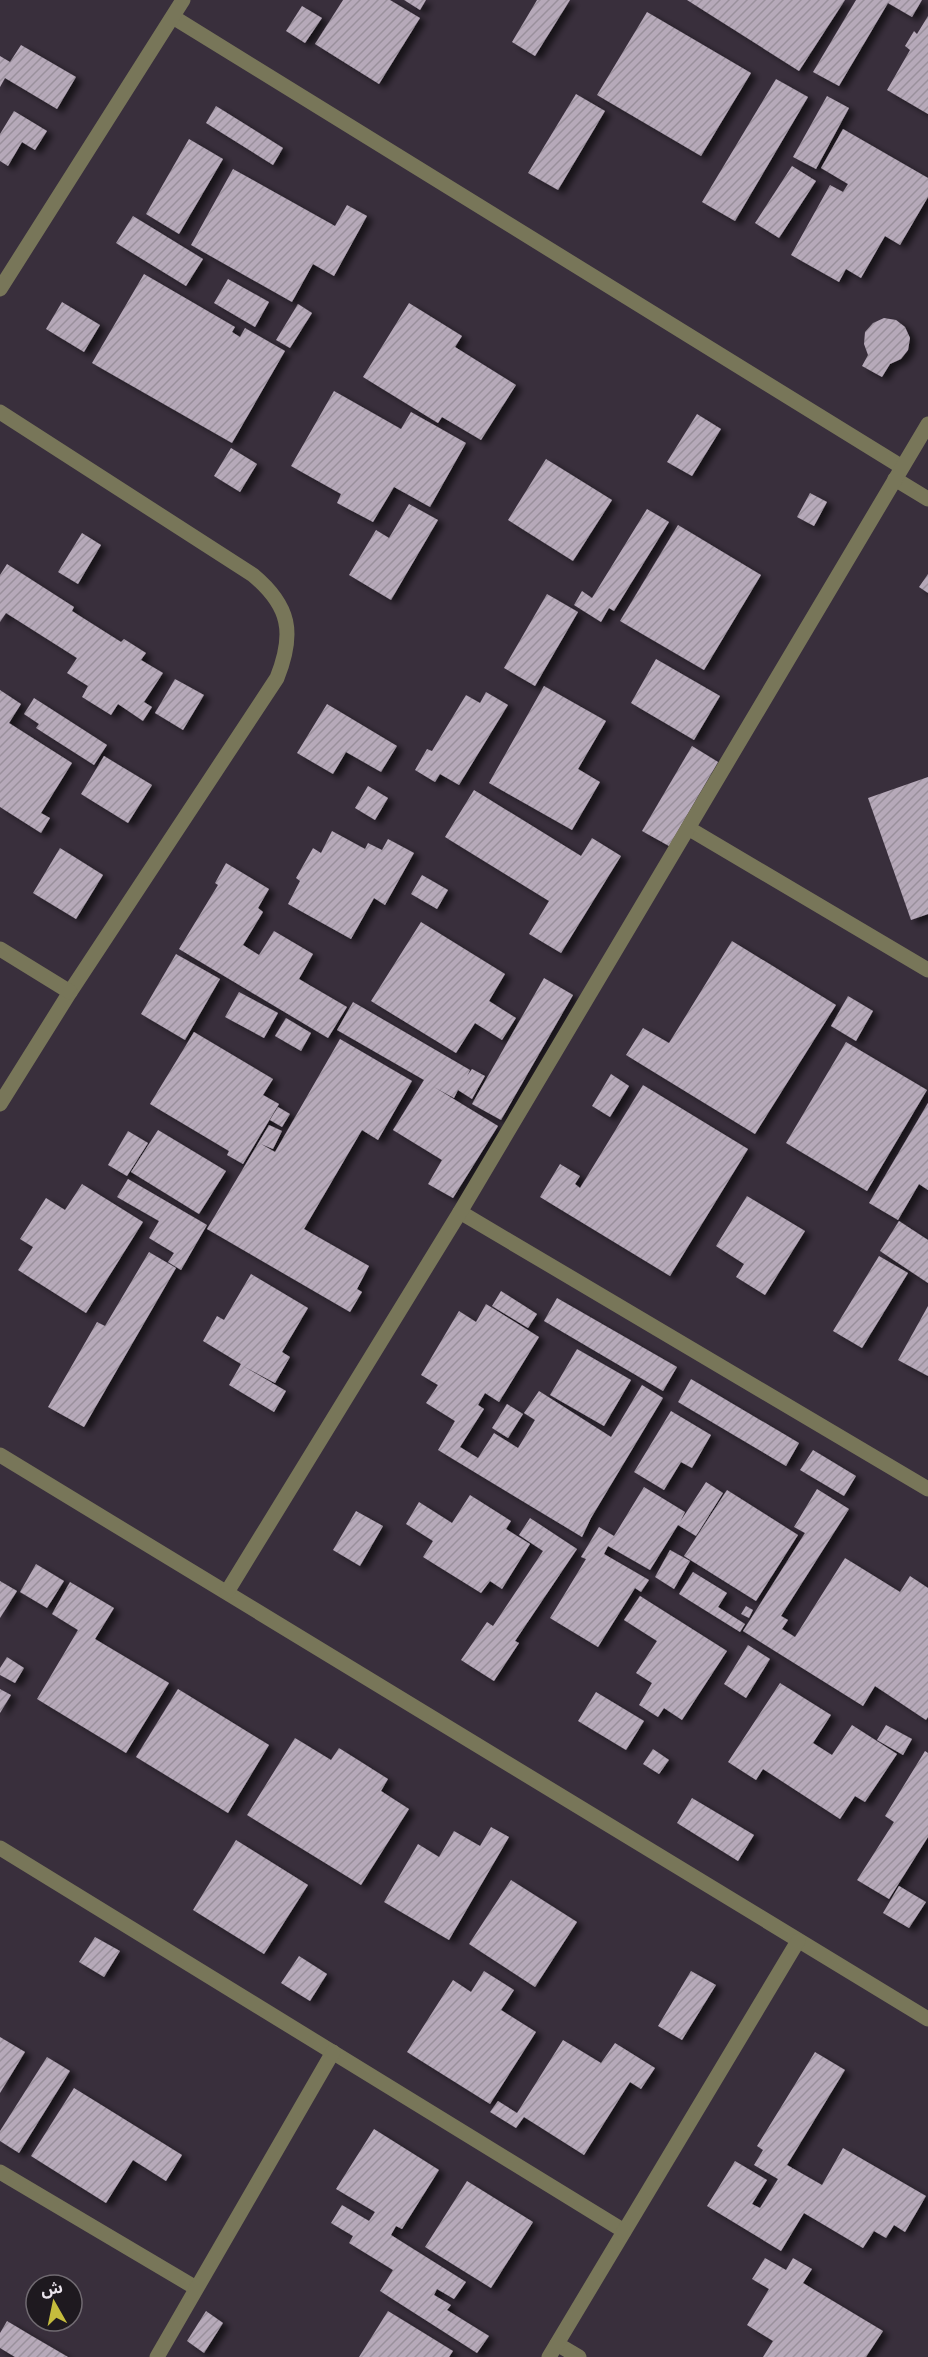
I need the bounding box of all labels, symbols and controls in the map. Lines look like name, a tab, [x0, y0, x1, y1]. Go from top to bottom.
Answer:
north arrow	[24, 2273, 84, 2333]
text: ش	[39, 2276, 64, 2301]

